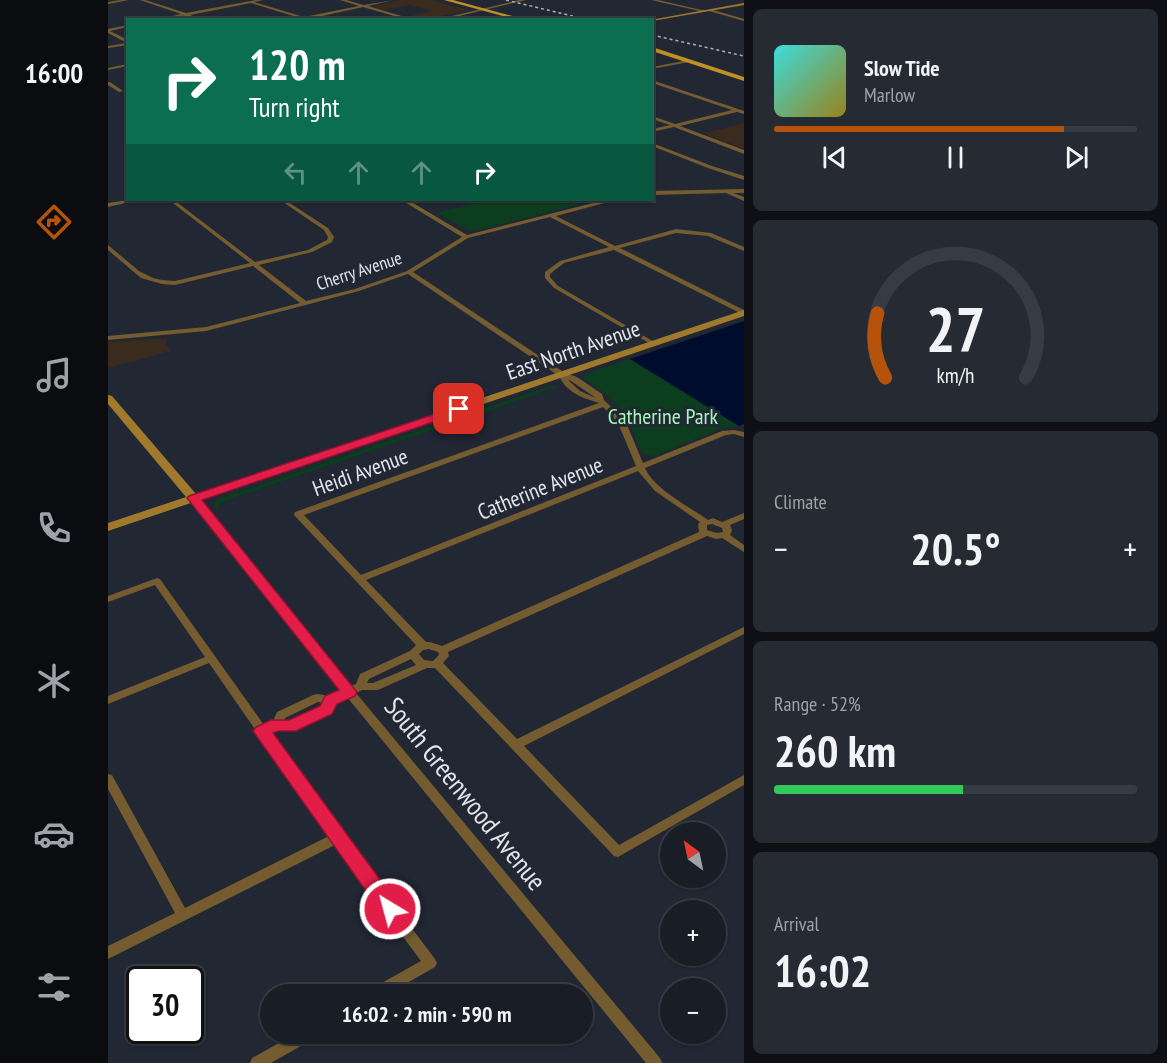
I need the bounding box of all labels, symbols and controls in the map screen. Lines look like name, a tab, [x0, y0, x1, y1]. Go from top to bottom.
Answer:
text: 120 m	[249, 37, 346, 92]
icon: right	[150, 42, 228, 120]
text: Slow Tide	[864, 54, 940, 82]
text: 16:00	[25, 56, 83, 90]
text: Marlow	[864, 82, 915, 108]
text: Turn right	[249, 90, 340, 124]
icon: previous	[818, 141, 851, 174]
icon: pause	[939, 141, 972, 174]
icon: next	[1060, 141, 1093, 174]
icon: left	[279, 156, 312, 189]
icon: ahead	[342, 156, 375, 189]
icon: ahead	[405, 156, 438, 189]
icon: right	[468, 156, 501, 189]
icon: directions	[33, 201, 75, 243]
street label: Cherry Avenue	[313, 246, 405, 295]
text: 27	[926, 288, 985, 369]
street label: East North Avenue	[502, 314, 644, 386]
icon: music	[33, 354, 75, 396]
text: km/h	[936, 361, 975, 389]
pin	[433, 383, 484, 434]
icon: arrive	[442, 392, 475, 425]
park label: Catherine Park	[608, 402, 719, 430]
street label: Heidi Avenue	[308, 442, 412, 502]
street label: Catherine Avenue	[473, 450, 607, 526]
text: Climate	[774, 489, 827, 515]
icon: phone	[33, 507, 75, 549]
text: 20.5°	[910, 519, 1001, 577]
text: −	[774, 527, 788, 570]
text: +	[1123, 527, 1137, 570]
icon: climate	[33, 660, 75, 702]
street label: South Greenwood Avenue	[377, 690, 554, 897]
text: Range · 52%	[774, 691, 861, 717]
text: 260 km	[774, 721, 896, 779]
icon: car	[33, 813, 75, 855]
north arrow	[660, 822, 726, 888]
map controls	[660, 822, 726, 1044]
position arrow	[358, 877, 422, 941]
button: +	[660, 900, 726, 966]
text: Arrival	[774, 911, 819, 937]
text: 16:02	[774, 941, 871, 999]
icon: filters	[33, 966, 75, 1008]
speed limit sign: 30	[126, 966, 204, 1044]
button: −	[660, 978, 726, 1044]
text: 16:02 · 2 min · 590 m	[341, 1000, 512, 1028]

